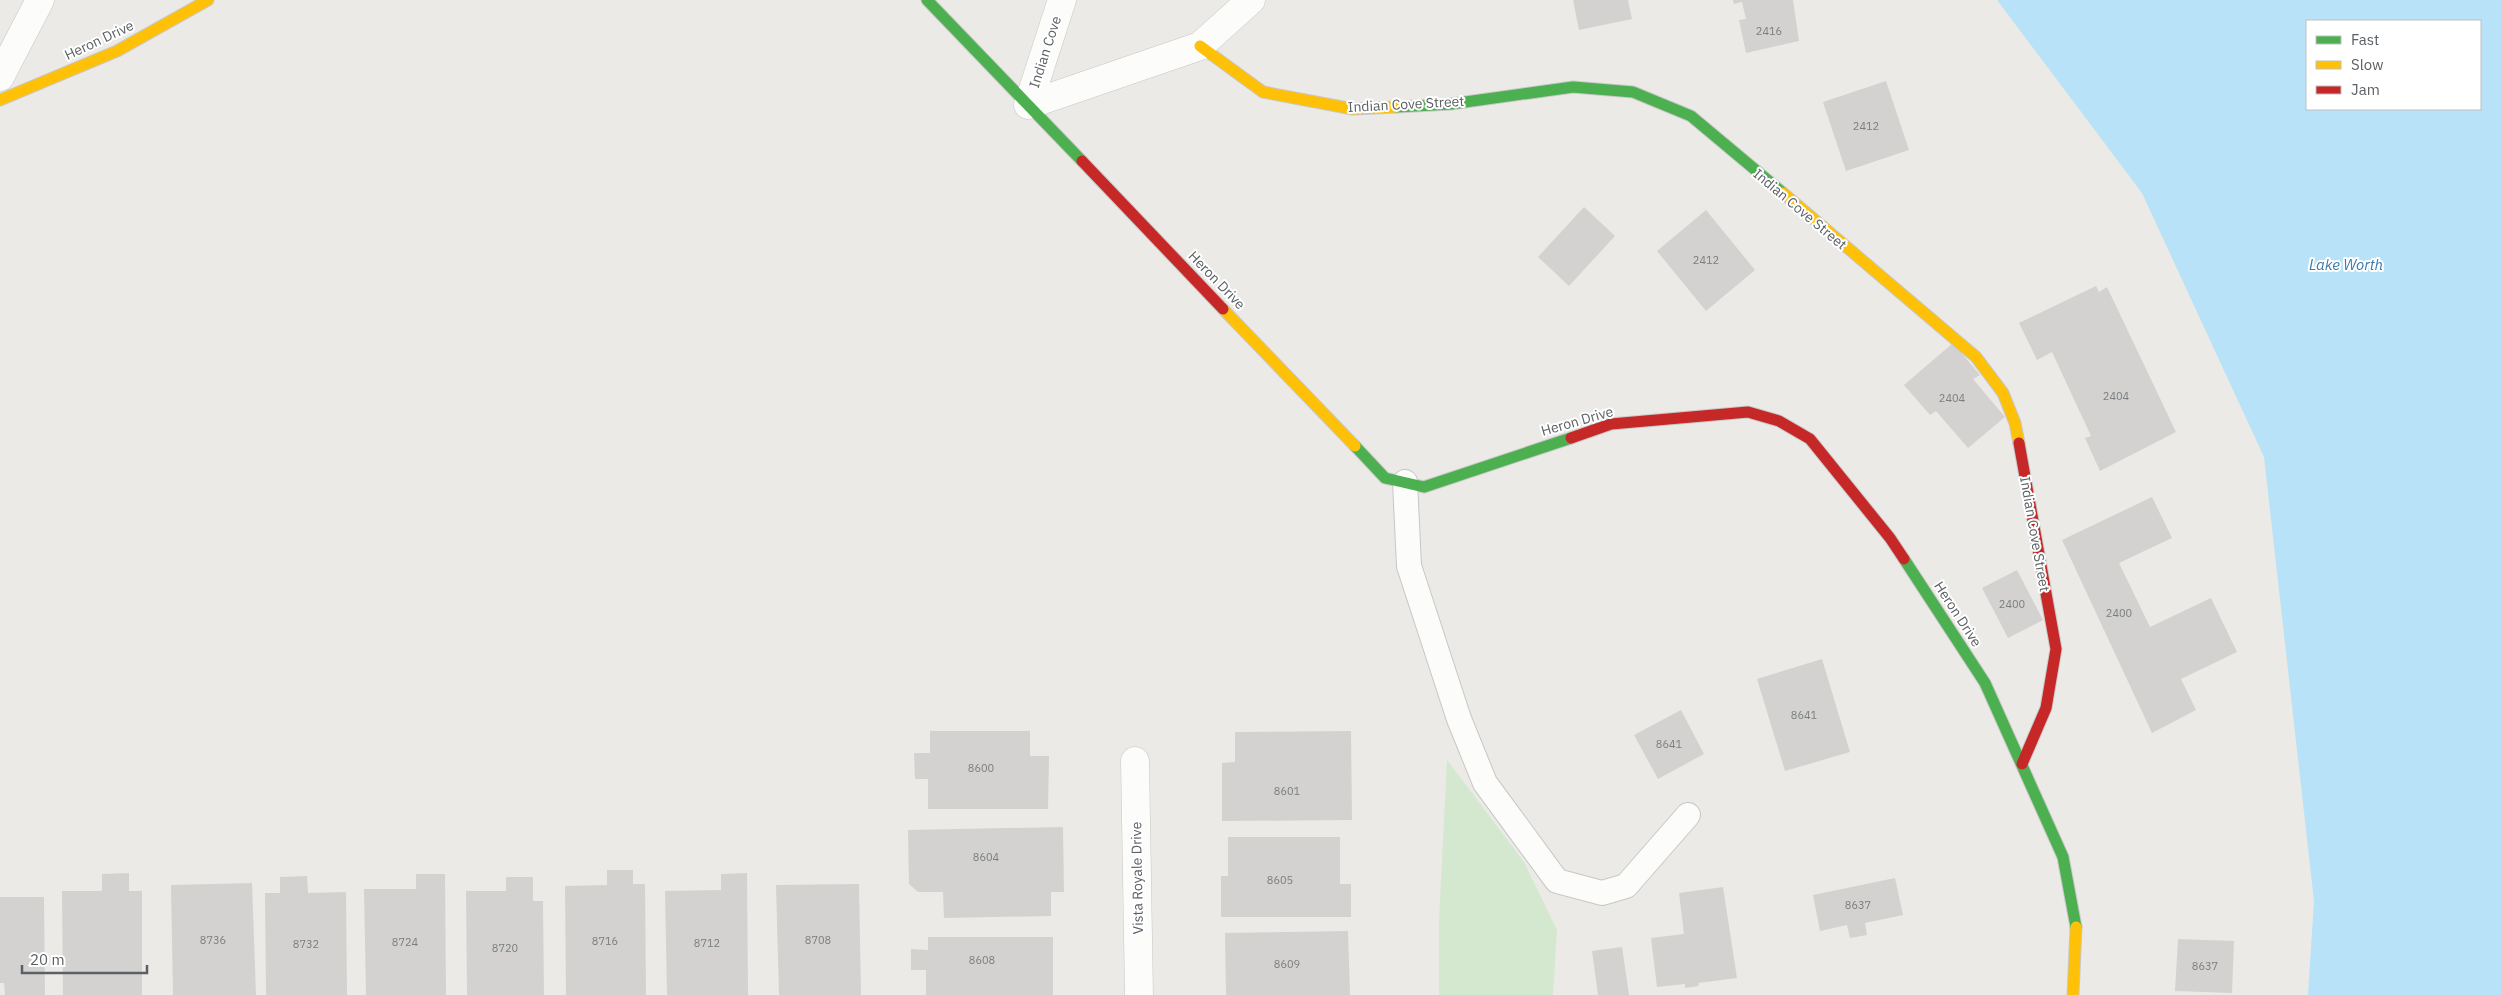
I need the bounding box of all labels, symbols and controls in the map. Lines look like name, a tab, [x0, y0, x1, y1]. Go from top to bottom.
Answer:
street label: Indian Cove	[1025, 13, 1065, 90]
street label: Heron Drive	[62, 16, 137, 64]
legend	[2306, 20, 2481, 110]
house number: 2416	[1756, 24, 1782, 38]
text: Fast	[2351, 30, 2379, 49]
text: Slow	[2351, 55, 2384, 74]
text: Jam	[2351, 80, 2380, 99]
street label: Indian Cove Street	[1347, 92, 1465, 116]
house number: 2412	[1853, 119, 1879, 133]
street label: Indian Cove Street	[1750, 165, 1850, 253]
street label: Heron Drive	[1185, 247, 1249, 313]
house number: 2412	[1693, 253, 1719, 267]
water label: Lake Worth	[2309, 255, 2383, 274]
house number: 2404	[2103, 389, 2130, 403]
house number: 2404	[1939, 391, 1966, 405]
street label: Heron Drive	[1539, 402, 1615, 440]
street label: Indian Cove Street	[2016, 475, 2054, 593]
street label: Heron Drive	[1930, 578, 1986, 650]
house number: 2400	[1999, 597, 2025, 611]
house number: 2400	[2106, 606, 2132, 620]
house number: 8641	[1791, 708, 1818, 722]
house number: 8641	[1656, 737, 1683, 751]
house number: 8600	[968, 761, 994, 775]
house number: 8601	[1274, 784, 1301, 798]
street label: Vista Royale Drive	[1127, 821, 1147, 934]
house number: 8604	[973, 850, 1000, 864]
house number: 8605	[1267, 873, 1293, 887]
house number: 8637	[1845, 898, 1871, 912]
house number: 8736	[200, 933, 226, 947]
house number: 8708	[805, 933, 831, 947]
house number: 8716	[592, 934, 618, 948]
house number: 8724	[392, 935, 419, 949]
house number: 8712	[694, 936, 720, 950]
house number: 8732	[293, 937, 319, 951]
house number: 8720	[492, 941, 518, 955]
scale bar	[22, 942, 148, 974]
text: 20 m	[30, 950, 65, 969]
house number: 8608	[969, 953, 995, 967]
house number: 8609	[1274, 957, 1300, 971]
house number: 8637	[2192, 959, 2218, 973]

